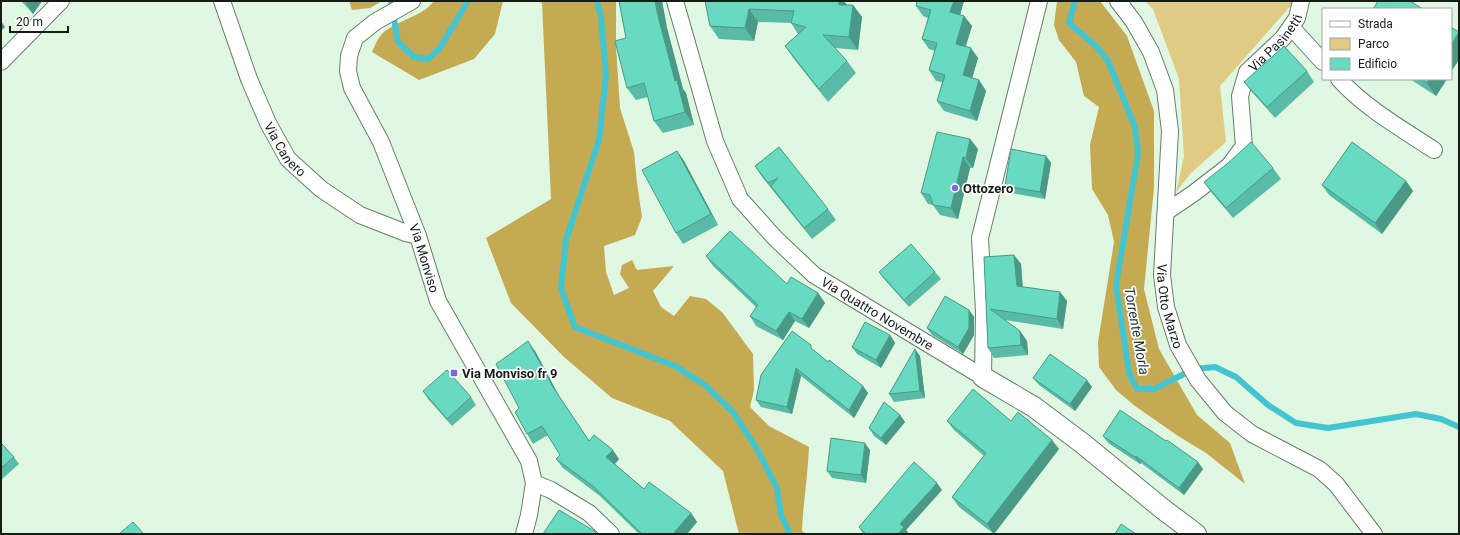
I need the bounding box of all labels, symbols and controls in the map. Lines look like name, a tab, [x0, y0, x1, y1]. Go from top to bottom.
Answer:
scale bar	[10, 8, 68, 34]
legend	[1322, 8, 1452, 80]
street label: Via Pasinetti	[1245, 13, 1306, 75]
text: 20 m	[16, 15, 43, 29]
text: Strada	[1358, 17, 1393, 31]
text: Parco	[1358, 37, 1389, 51]
text: Edificio	[1358, 57, 1397, 71]
street label: Via Canero	[261, 120, 309, 180]
place label: Ottozero	[963, 181, 1013, 196]
marker: Ottozero	[950, 183, 960, 193]
street label: Via Monviso	[406, 222, 442, 294]
street label: Via Otto Marzo	[1154, 263, 1186, 350]
street label: Via Quattro Novembre	[818, 274, 936, 353]
water label: Torrente Morla	[1121, 286, 1153, 376]
place label: Via Monviso fr 9	[462, 366, 558, 381]
marker: Via Monviso fr 9	[449, 368, 459, 378]

